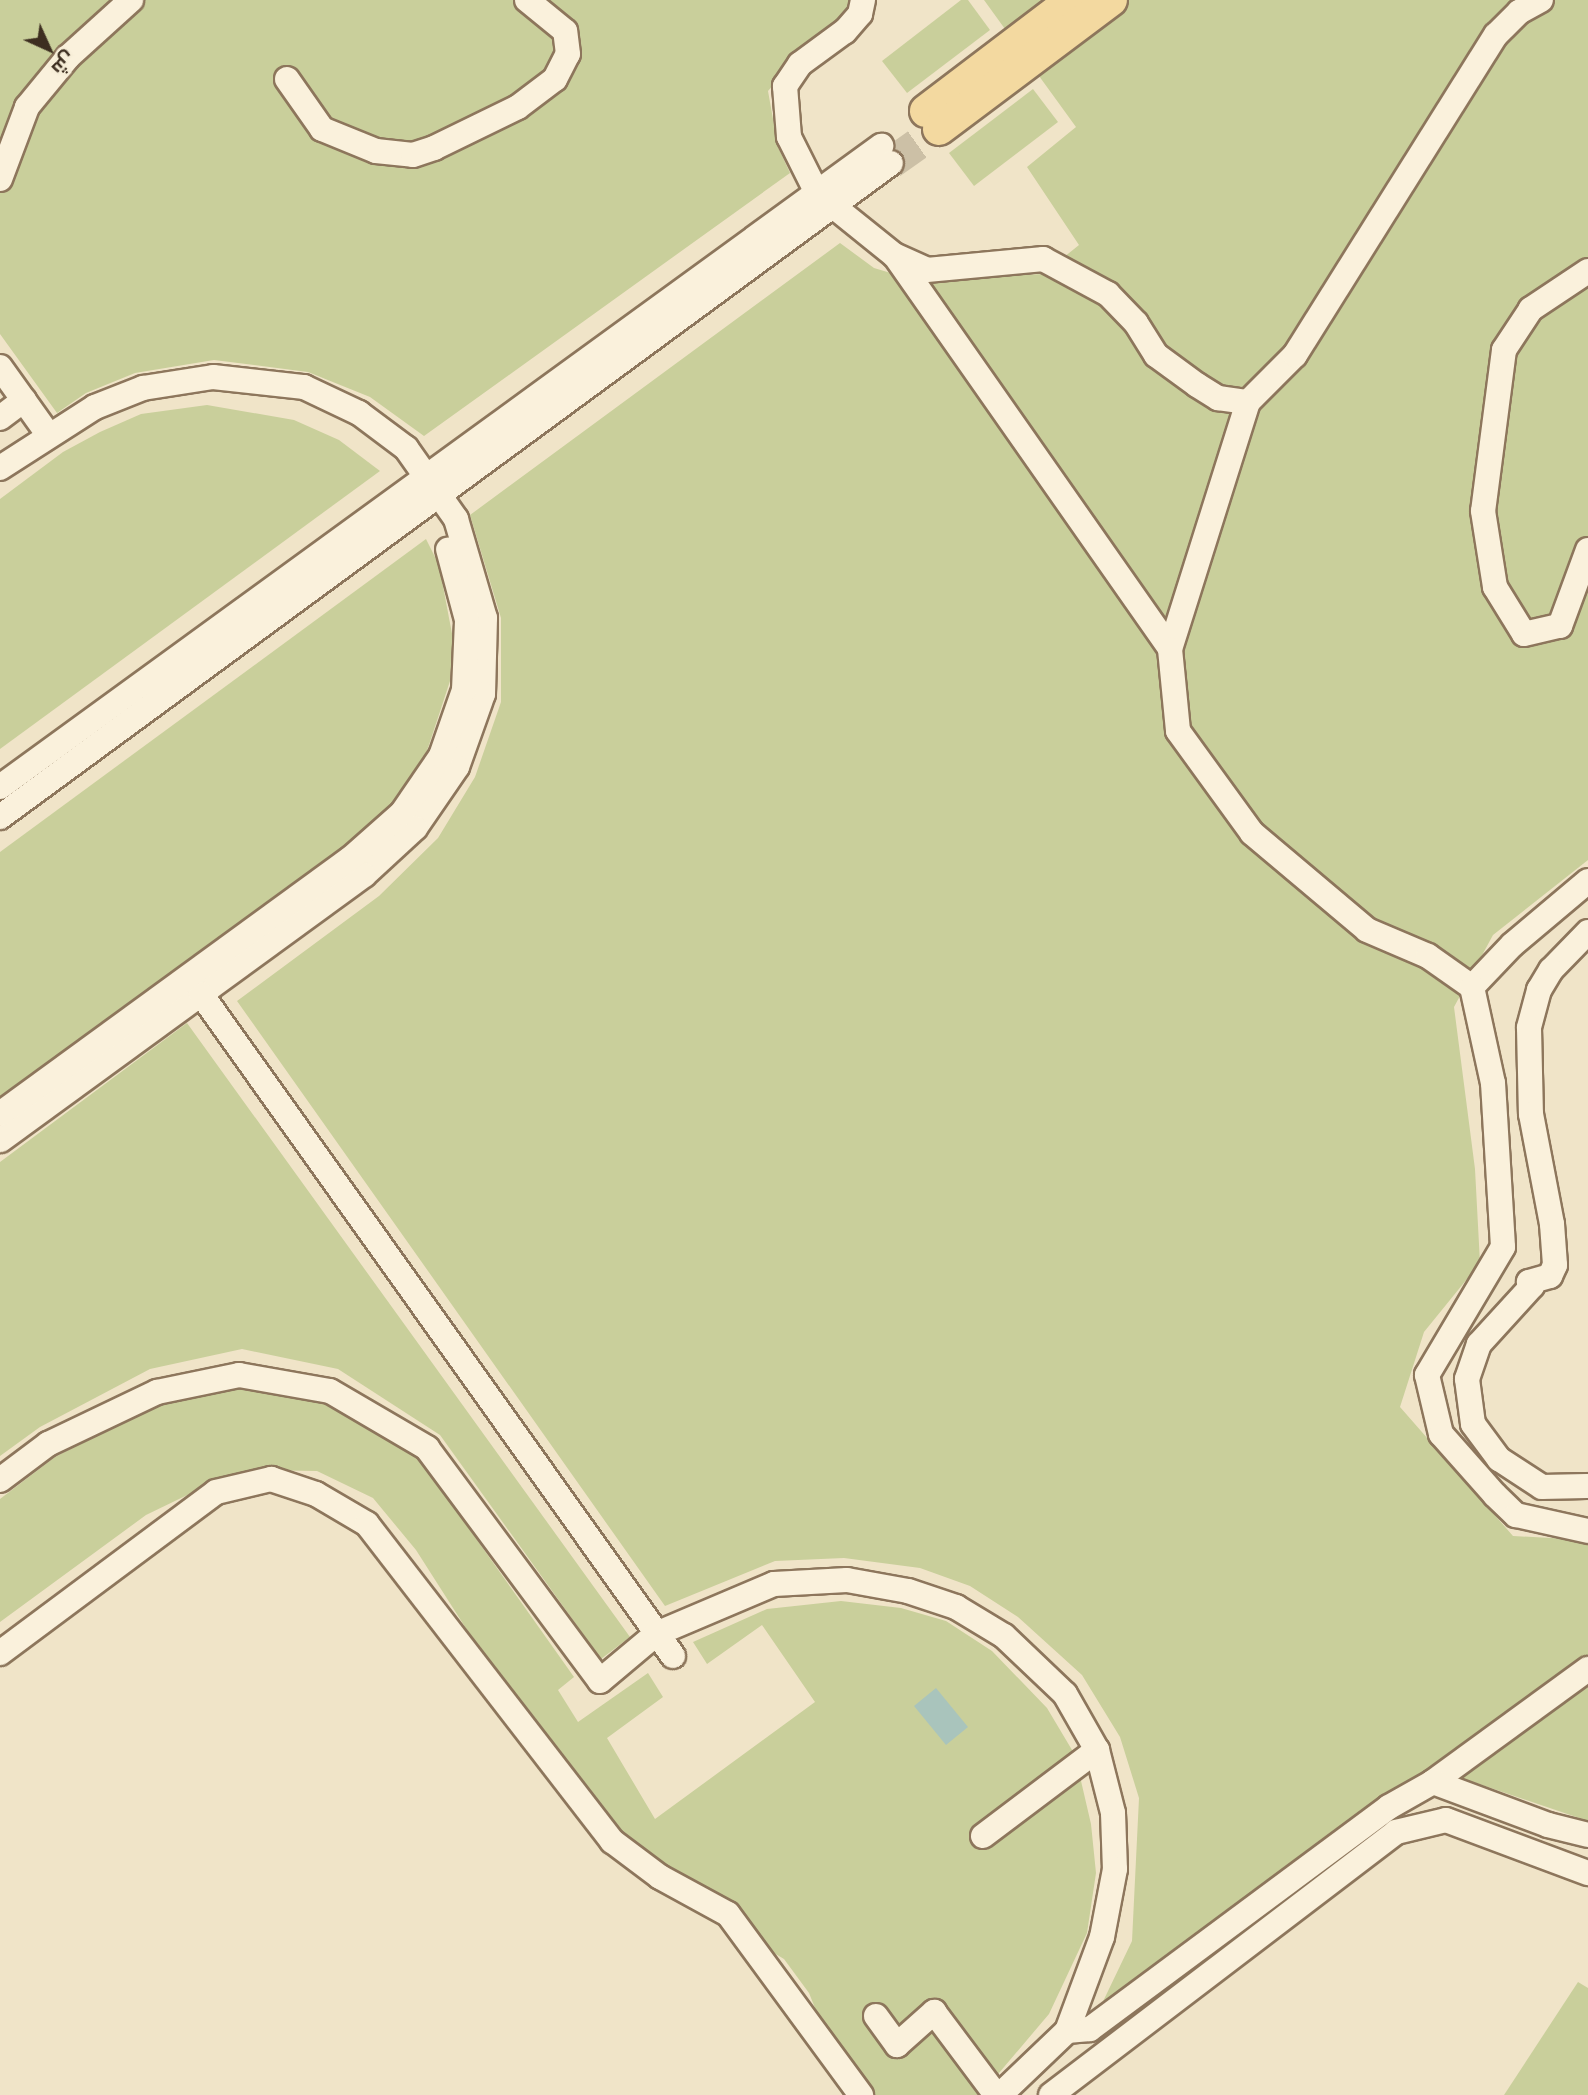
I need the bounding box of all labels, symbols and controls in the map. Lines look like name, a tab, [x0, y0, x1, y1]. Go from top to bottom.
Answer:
north arrow	[14, 14, 84, 84]
text: ش	[47, 47, 81, 81]

